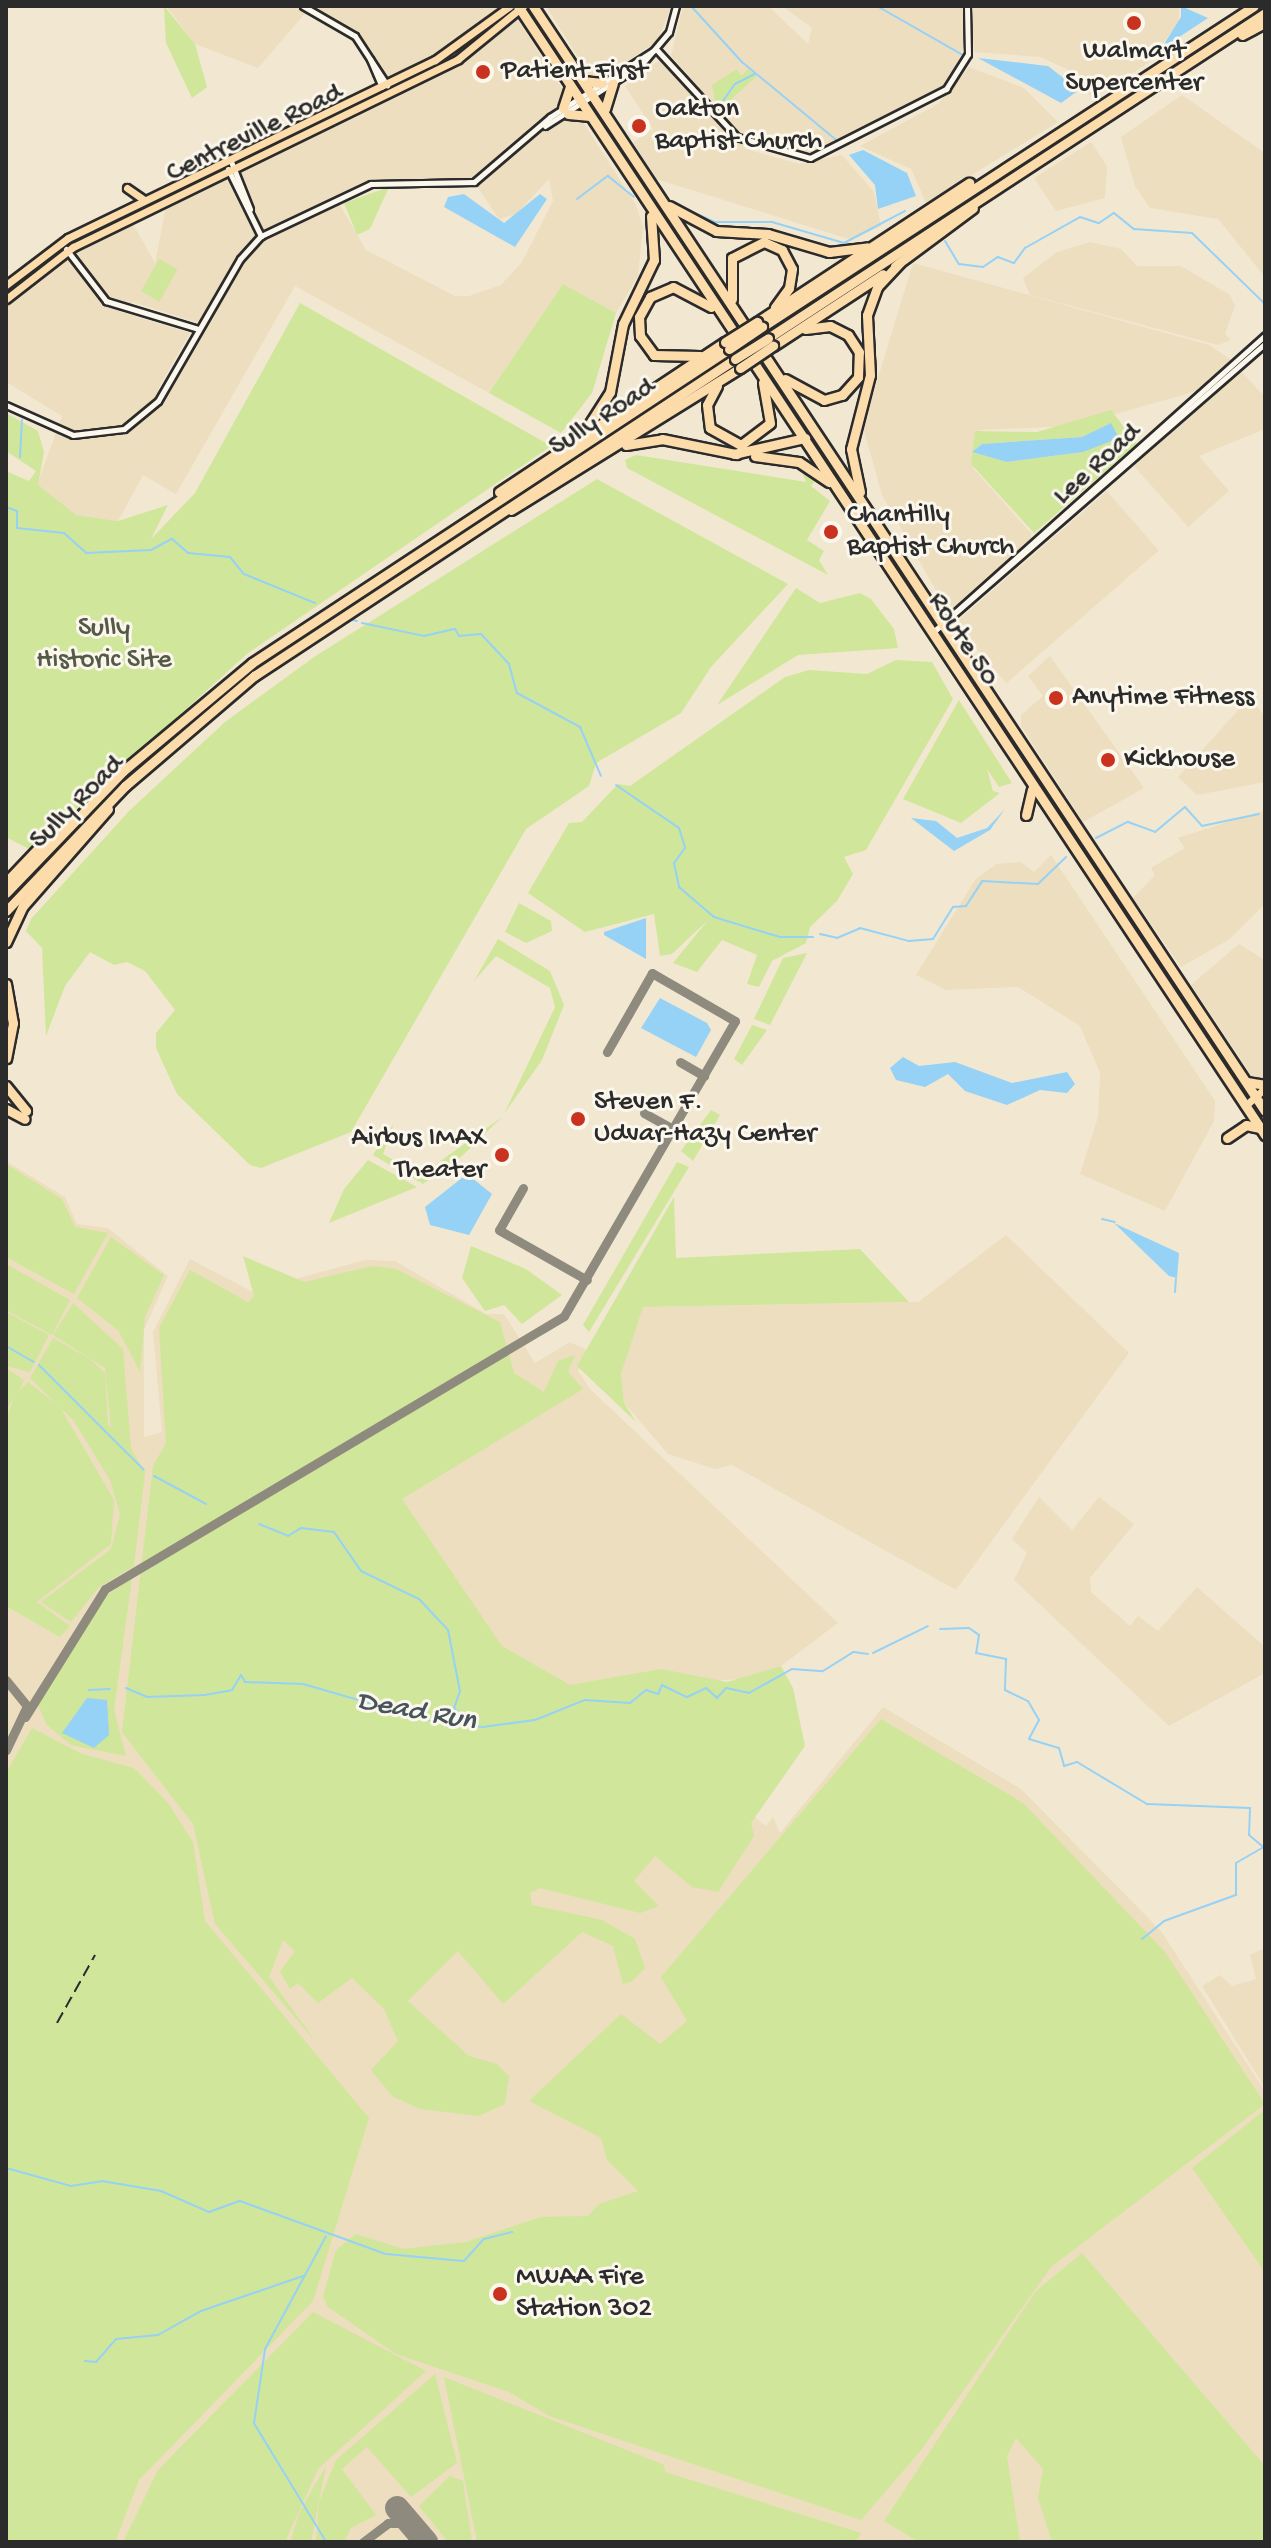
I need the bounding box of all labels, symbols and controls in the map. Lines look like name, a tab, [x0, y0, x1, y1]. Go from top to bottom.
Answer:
marker: Walmart Supercenter	[1125, 14, 1143, 32]
place label: Walmart Supercenter	[1065, 35, 1203, 101]
place label: Patient First	[501, 55, 647, 89]
marker: Patient First	[472, 61, 494, 83]
street label: Centreville Road	[161, 77, 349, 191]
place label: Oakton Baptist Church	[655, 93, 822, 159]
marker: Oakton Baptist Church	[630, 117, 648, 135]
street label: Sully Road	[544, 371, 662, 465]
street label: Lee Road	[1047, 417, 1149, 513]
place label: Chantilly Baptist Church	[847, 499, 1014, 565]
marker: Chantilly Baptist Church	[822, 523, 840, 541]
street label: Route 50	[919, 587, 1005, 693]
park label: Sully Historic Site	[36, 612, 172, 678]
place label: Anytime Fitness	[1072, 681, 1254, 715]
marker: Anytime Fitness	[1047, 689, 1065, 707]
place label: Kickhouse	[1124, 743, 1235, 777]
street label: Sully Road	[24, 749, 132, 857]
marker: Kickhouse	[1099, 751, 1117, 769]
place label: Steven F. Udvar-Hazy Center	[594, 1086, 816, 1152]
marker: Steven F. Udvar-Hazy Center	[569, 1110, 587, 1128]
place label: Airbus IMAX Theater	[351, 1122, 486, 1188]
marker: Airbus IMAX Theater	[493, 1146, 511, 1164]
water label: Dead Run	[354, 1685, 478, 1741]
place label: MWAA Fire Station 302	[516, 2261, 652, 2327]
marker: MWAA Fire Station 302	[491, 2285, 509, 2303]

